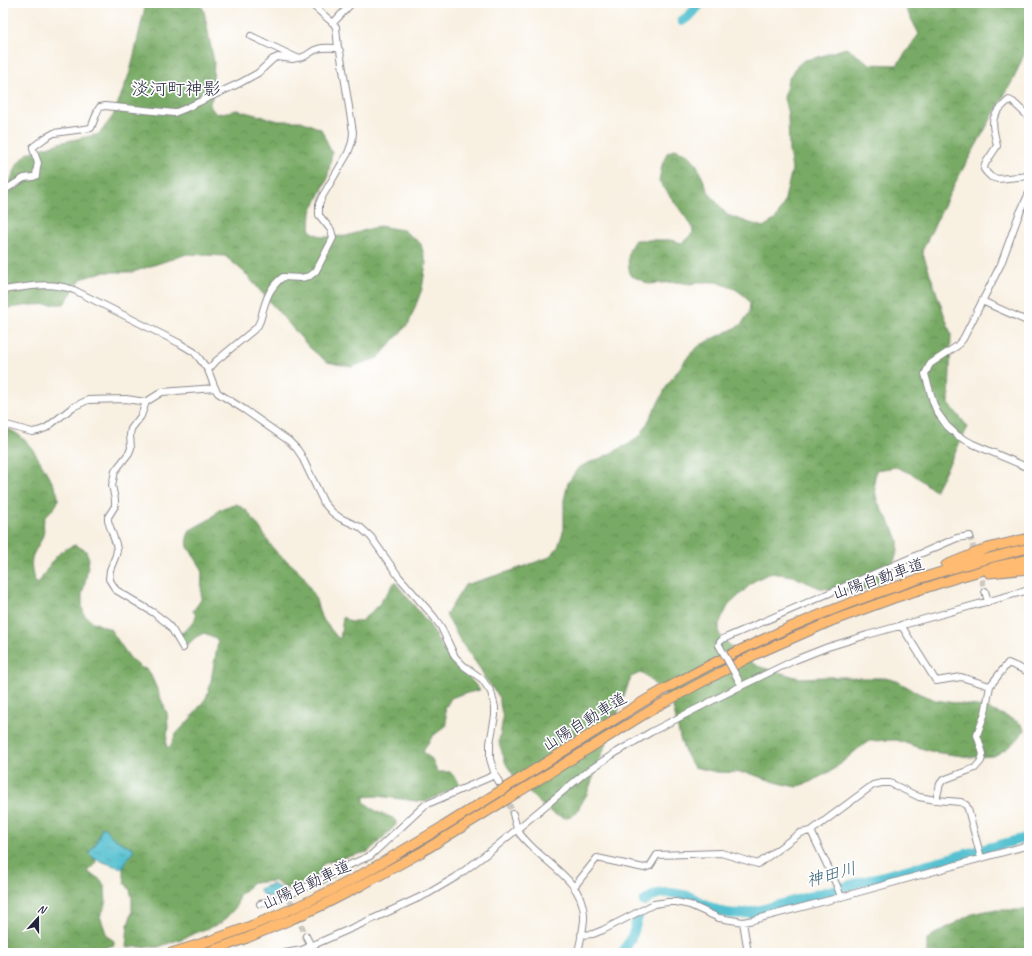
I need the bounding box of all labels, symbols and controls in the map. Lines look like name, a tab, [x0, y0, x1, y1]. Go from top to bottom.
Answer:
district label: 淡河町神影	[131, 78, 221, 100]
street label: 山陽自動車道	[830, 554, 927, 604]
street label: 山陽自動車道	[539, 688, 631, 756]
street label: 山陽自動車道	[259, 856, 354, 914]
water label: 神田川	[804, 858, 858, 891]
north arrow	[18, 898, 58, 938]
text: N	[36, 901, 49, 917]

